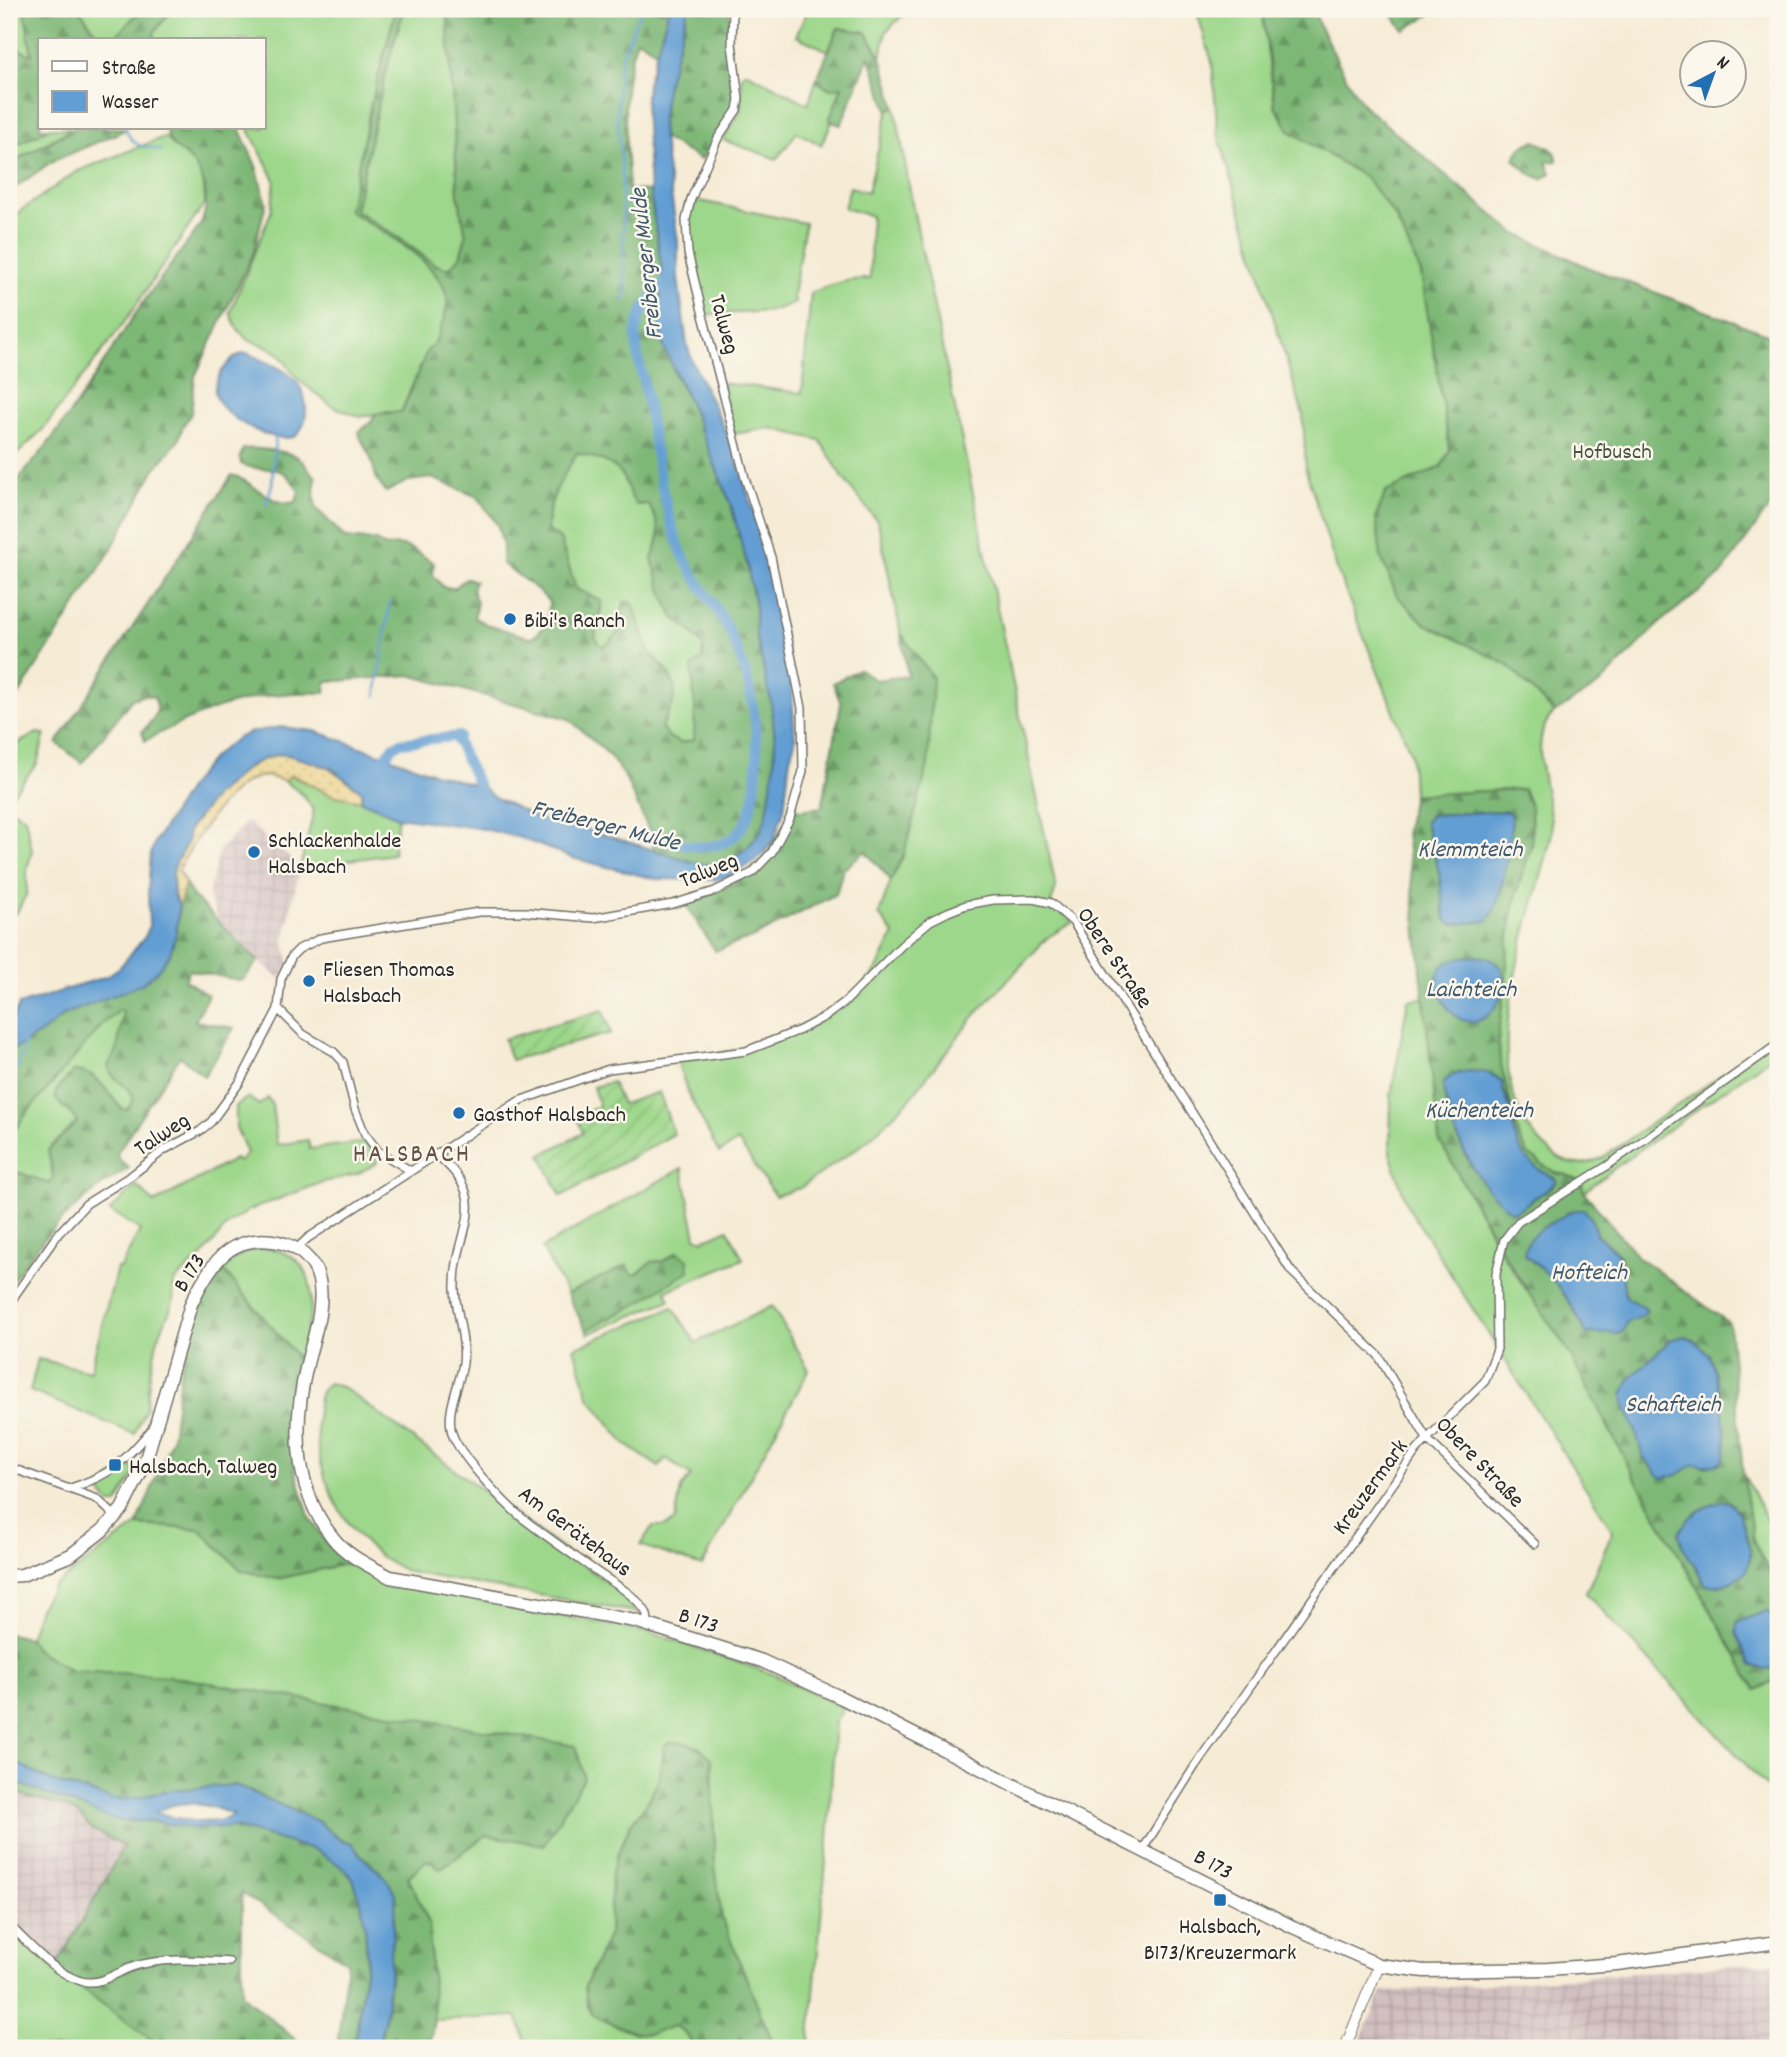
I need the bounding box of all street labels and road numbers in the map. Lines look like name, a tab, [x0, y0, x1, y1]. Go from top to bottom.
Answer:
street label: Talweg	[699, 291, 746, 358]
street label: Talweg	[675, 846, 744, 899]
street label: Obere Straße	[1067, 902, 1159, 1016]
street label: Talweg	[129, 1106, 197, 1166]
street label: B 173	[166, 1248, 216, 1300]
street label: Obere Straße	[1426, 1410, 1531, 1517]
street label: Kreuzermark	[1326, 1433, 1418, 1543]
street label: Am Gerätehaus	[510, 1479, 638, 1587]
street label: B 173	[674, 1600, 722, 1644]
street label: B 173	[1187, 1842, 1238, 1890]

